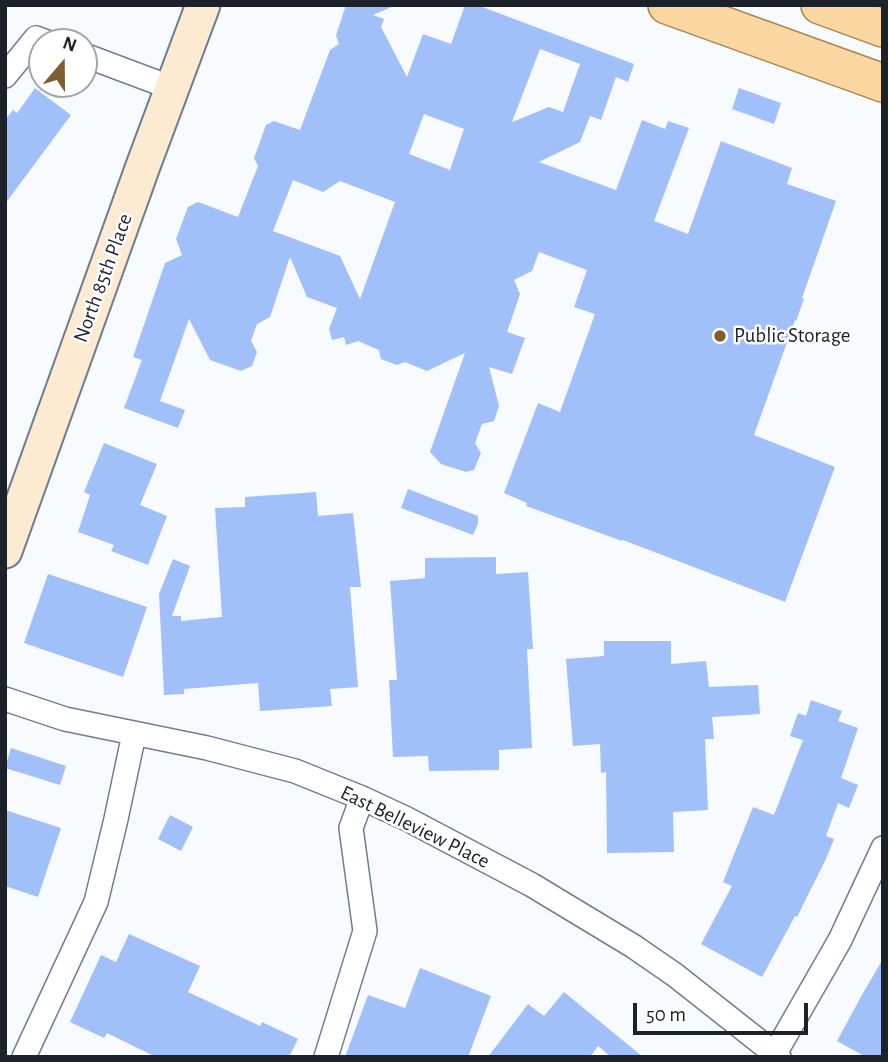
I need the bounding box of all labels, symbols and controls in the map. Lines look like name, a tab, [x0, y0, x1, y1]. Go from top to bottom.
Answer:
north arrow	[28, 28, 98, 98]
text: N	[60, 33, 79, 56]
street label: North 85th Place	[68, 210, 138, 346]
place label: Public Storage	[734, 323, 851, 349]
marker: Public Storage	[712, 328, 728, 344]
street label: East Belleview Place	[336, 780, 494, 874]
scale bar	[636, 988, 811, 1032]
text: 50 m	[646, 1004, 686, 1025]

